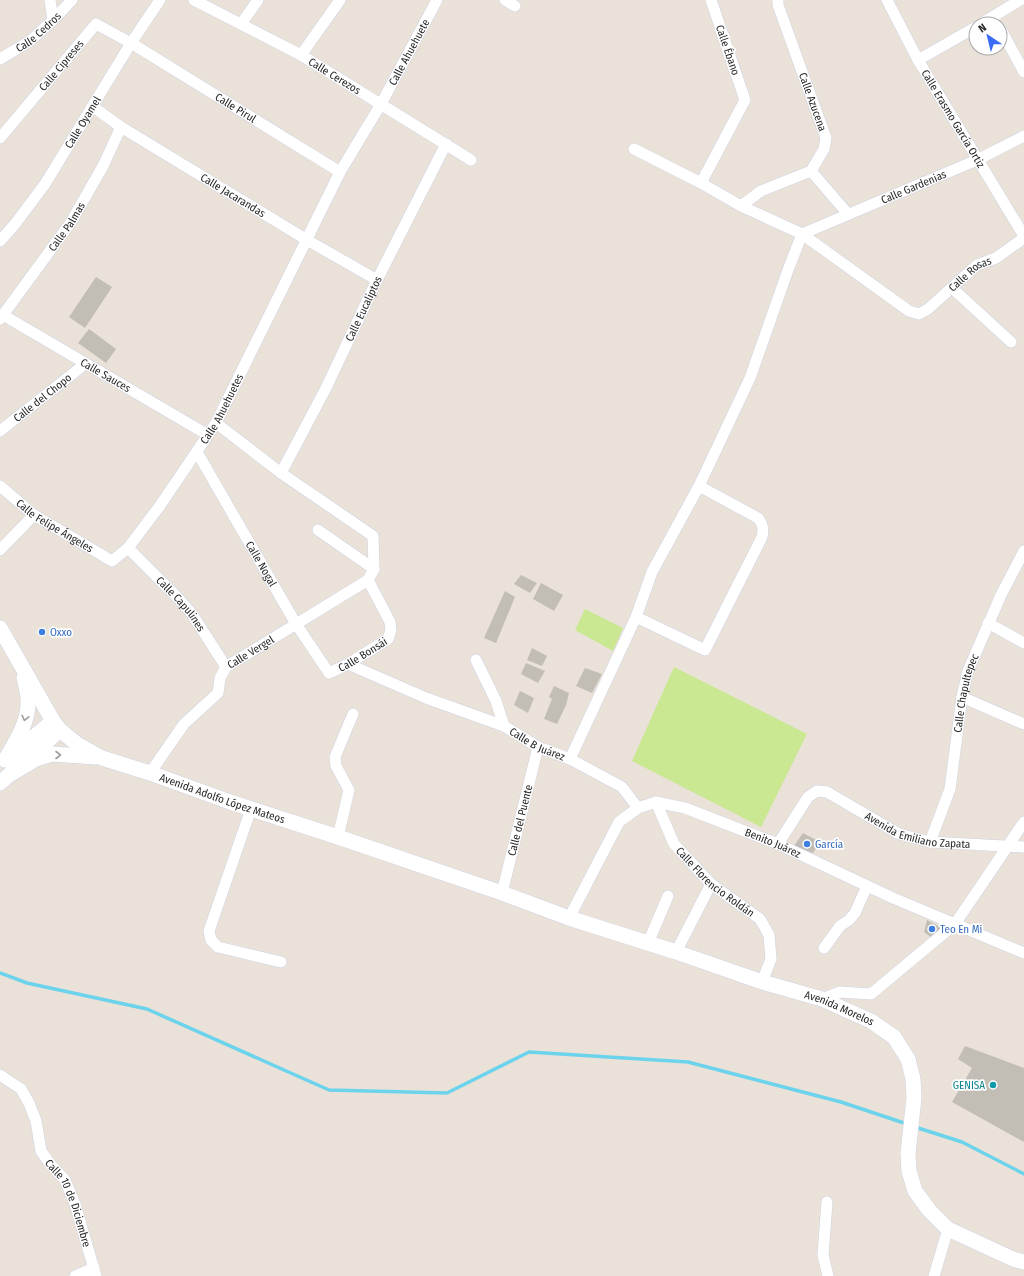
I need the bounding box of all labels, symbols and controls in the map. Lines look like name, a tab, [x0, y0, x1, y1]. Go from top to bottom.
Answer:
street label: Calle Cedros	[14, 9, 64, 55]
north arrow	[968, 16, 1008, 56]
street label: Calle Ahuehuete	[386, 17, 432, 88]
text: N	[976, 21, 989, 35]
street label: Calle Ébano	[713, 23, 743, 77]
street label: Calle Cipreses	[36, 37, 87, 94]
street label: Calle Cerezos	[306, 55, 363, 97]
street label: Calle Erasmo García Ortiz	[918, 67, 988, 171]
street label: Calle Azucena	[796, 71, 829, 133]
street label: Calle Pirul	[213, 91, 258, 126]
street label: Calle Oyamel	[62, 94, 104, 151]
street label: Calle Gardenias	[879, 168, 949, 207]
street label: Calle Jacarandas	[198, 171, 268, 220]
street label: Calle Palmas	[46, 200, 88, 254]
street label: Calle Rosas	[946, 254, 993, 294]
street label: Calle Eucaliptos	[343, 274, 385, 344]
street label: Calle Sauces	[78, 356, 133, 395]
street label: Calle del Chopo	[11, 371, 74, 425]
street label: Calle Ahuehuetes	[198, 371, 246, 447]
street label: Calle Felipe Ángeles	[13, 497, 96, 556]
street label: Calle Nogal	[243, 539, 279, 589]
street label: Calle Capulines	[153, 574, 208, 634]
place label: Oxxo	[50, 626, 72, 639]
marker: Oxxo	[37, 627, 47, 637]
street label: Calle Vergel	[225, 633, 277, 672]
street label: Calle Bonsái	[336, 635, 390, 675]
street label: Calle Chapultepec	[951, 652, 982, 733]
one-way arrow	[22, 714, 30, 721]
street label: Calle B Juárez	[507, 725, 567, 764]
one-way arrow	[55, 751, 61, 759]
street label: Avenida Adolfo López Mateos	[158, 771, 287, 826]
street label: Calle del Puente	[505, 783, 535, 857]
street label: Avenida Emiliano Zapata	[862, 810, 971, 851]
street label: Benito Juárez	[743, 826, 803, 861]
place label: García	[815, 838, 843, 851]
marker: García	[802, 839, 812, 849]
street label: Calle Florencio Roldán	[673, 844, 757, 920]
place label: Teo En Mi	[940, 923, 983, 936]
marker: Teo En Mi	[927, 924, 937, 934]
street label: Avenida Morelos	[803, 988, 877, 1029]
place label: GENISA	[953, 1079, 985, 1092]
marker: GENISA	[988, 1080, 998, 1090]
street label: Calle 10 de Diciembre	[42, 1157, 93, 1249]

